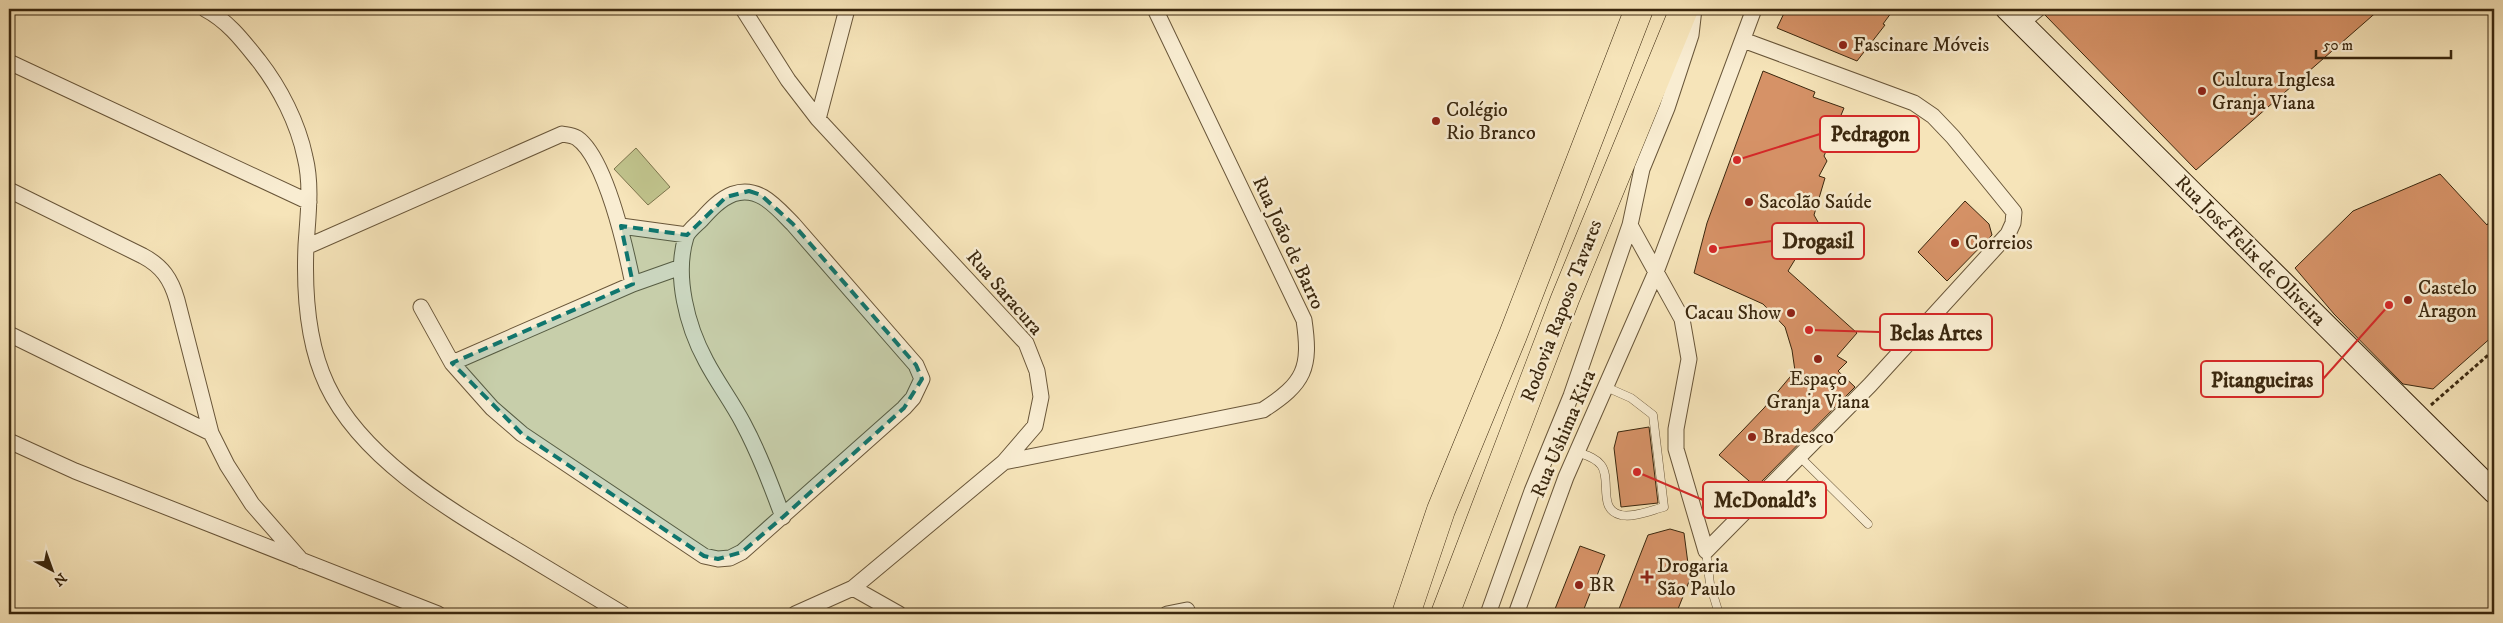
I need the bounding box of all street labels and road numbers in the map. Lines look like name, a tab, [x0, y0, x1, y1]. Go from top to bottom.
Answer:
street label: Rua José Felix de Oliveira	[2169, 170, 2331, 332]
street label: Rua João de Barro	[1246, 173, 1330, 313]
street label: Rodovia Raposo Tavares	[1516, 216, 1608, 406]
street label: Rua Saracura	[960, 245, 1048, 341]
street label: Rua Ushima Kira	[1526, 366, 1602, 502]

